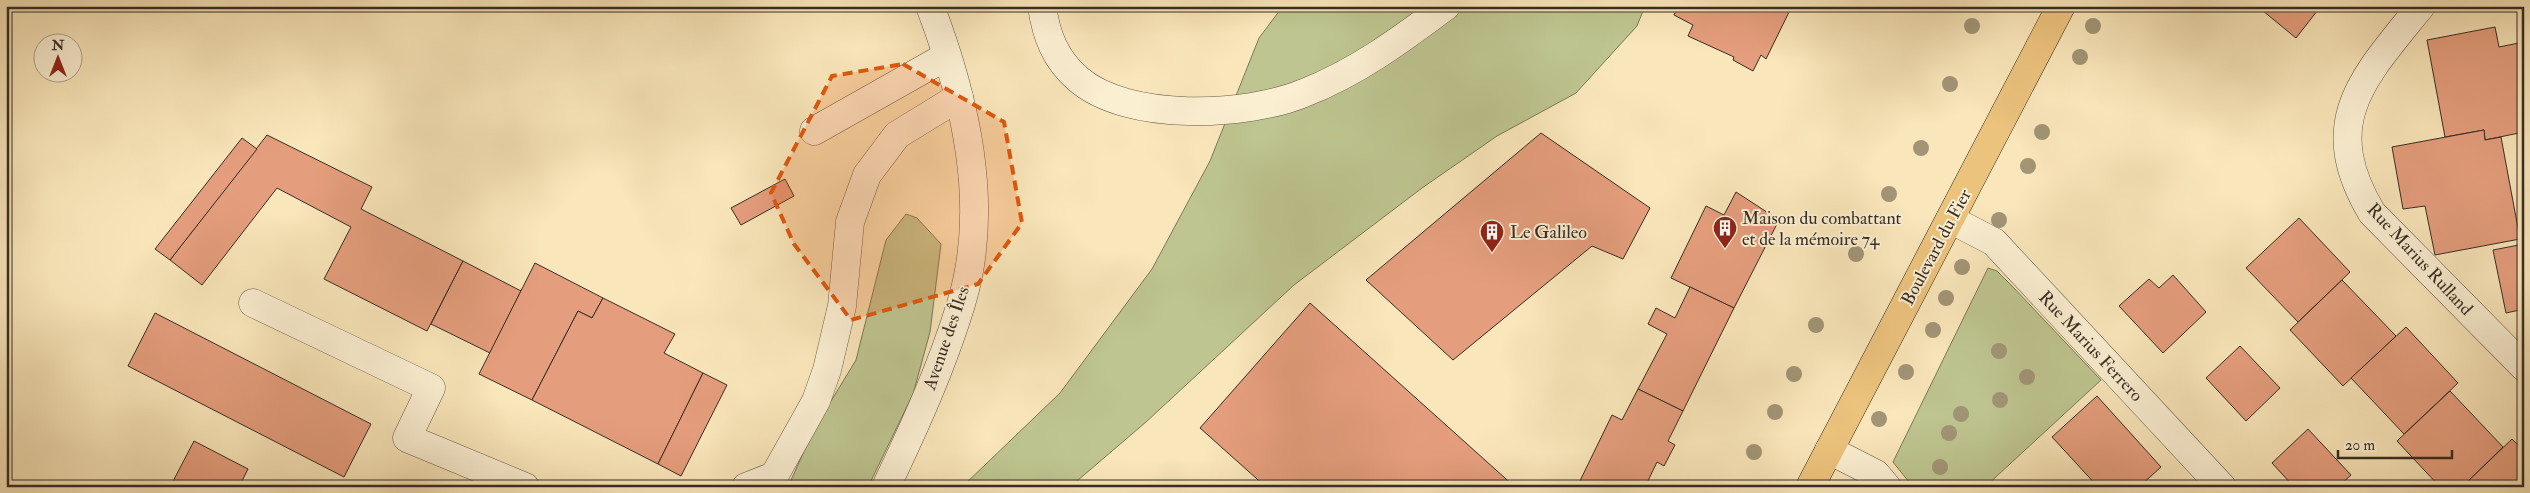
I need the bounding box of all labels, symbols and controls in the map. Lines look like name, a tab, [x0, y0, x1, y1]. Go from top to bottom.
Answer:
north arrow	[32, 32, 82, 82]
text: N	[51, 37, 65, 54]
street label: Boulevard du Fier	[1896, 185, 1977, 309]
street label: Rue Marius Rulland	[2362, 198, 2478, 320]
place label: Maison du combattant et de la mémoire 74	[1742, 207, 1902, 251]
building icon: Maison du combattant et de la mémoire 74	[1712, 215, 1738, 249]
building icon: Le Galileo	[1479, 219, 1505, 253]
place label: Le Galileo	[1510, 221, 1587, 244]
street label: Avenue des Îles	[918, 283, 975, 394]
street label: Rue Marius Ferrero	[2033, 286, 2148, 407]
scale bar	[2338, 428, 2451, 460]
text: 20 m	[2345, 436, 2375, 455]

